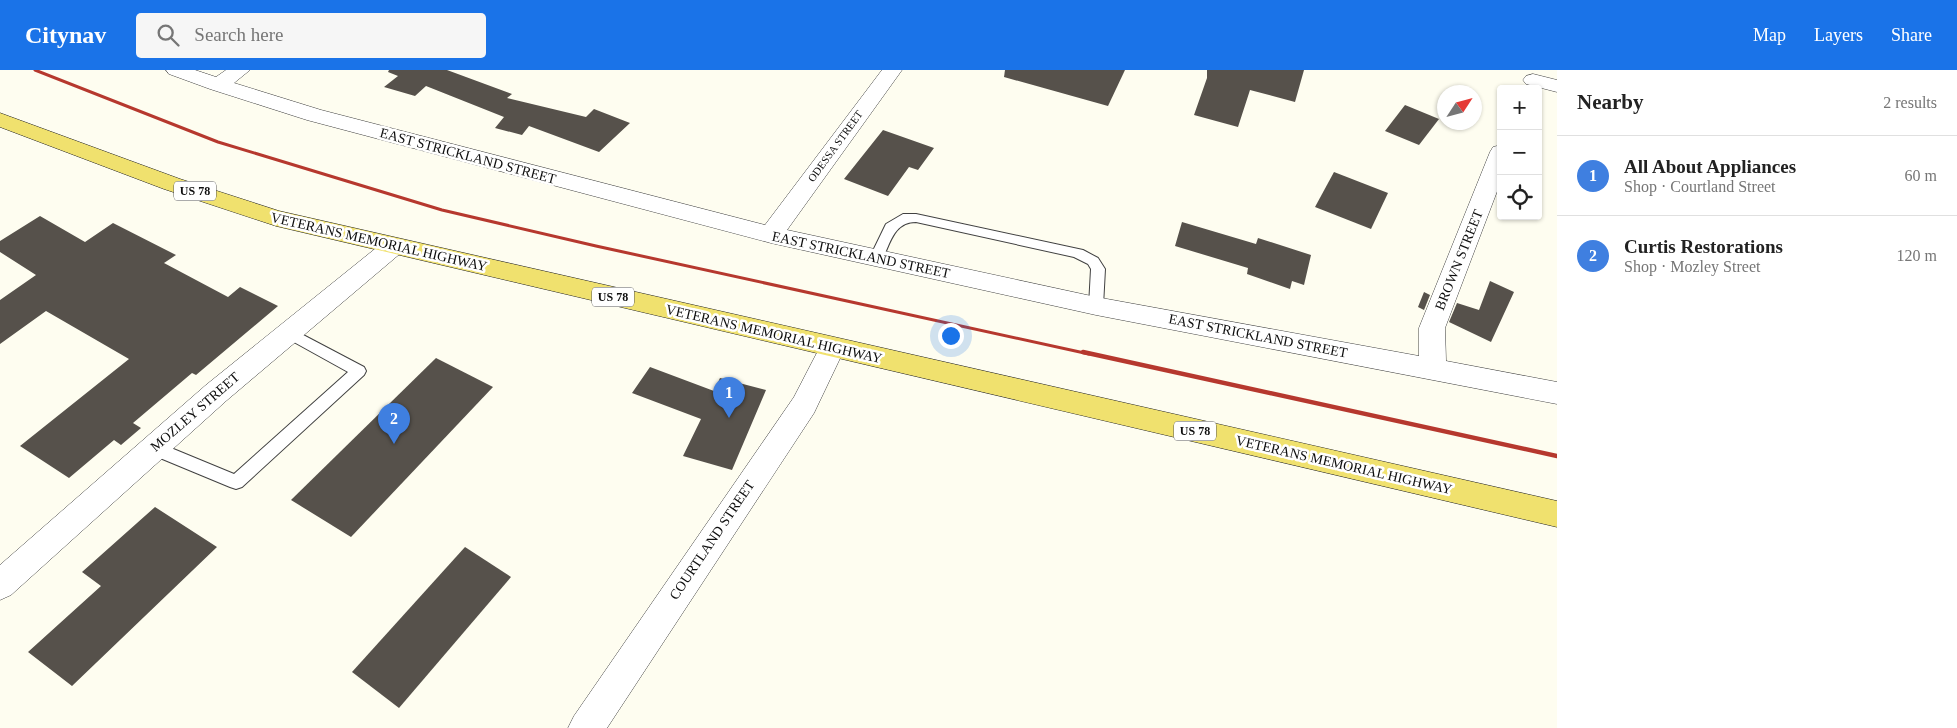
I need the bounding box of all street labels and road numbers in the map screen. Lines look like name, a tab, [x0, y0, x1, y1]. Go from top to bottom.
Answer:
street label: ODESSA STREET	[805, 108, 865, 184]
street label: EAST STRICKLAND STREET	[378, 125, 558, 187]
road number: US 78	[174, 182, 216, 200]
street label: BROWN STREET	[1432, 207, 1486, 312]
street label: VETERANS MEMORIAL HIGHWAY	[269, 210, 489, 274]
street label: EAST STRICKLAND STREET	[771, 229, 952, 281]
road number: US 78	[592, 288, 634, 306]
street label: VETERANS MEMORIAL HIGHWAY	[664, 302, 884, 366]
street label: EAST STRICKLAND STREET	[1167, 311, 1349, 361]
street label: MOZLEY STREET	[148, 369, 243, 455]
road number: US 78	[1174, 422, 1216, 441]
street label: VETERANS MEMORIAL HIGHWAY	[1234, 433, 1454, 497]
street label: COURTLAND STREET	[667, 477, 758, 602]

